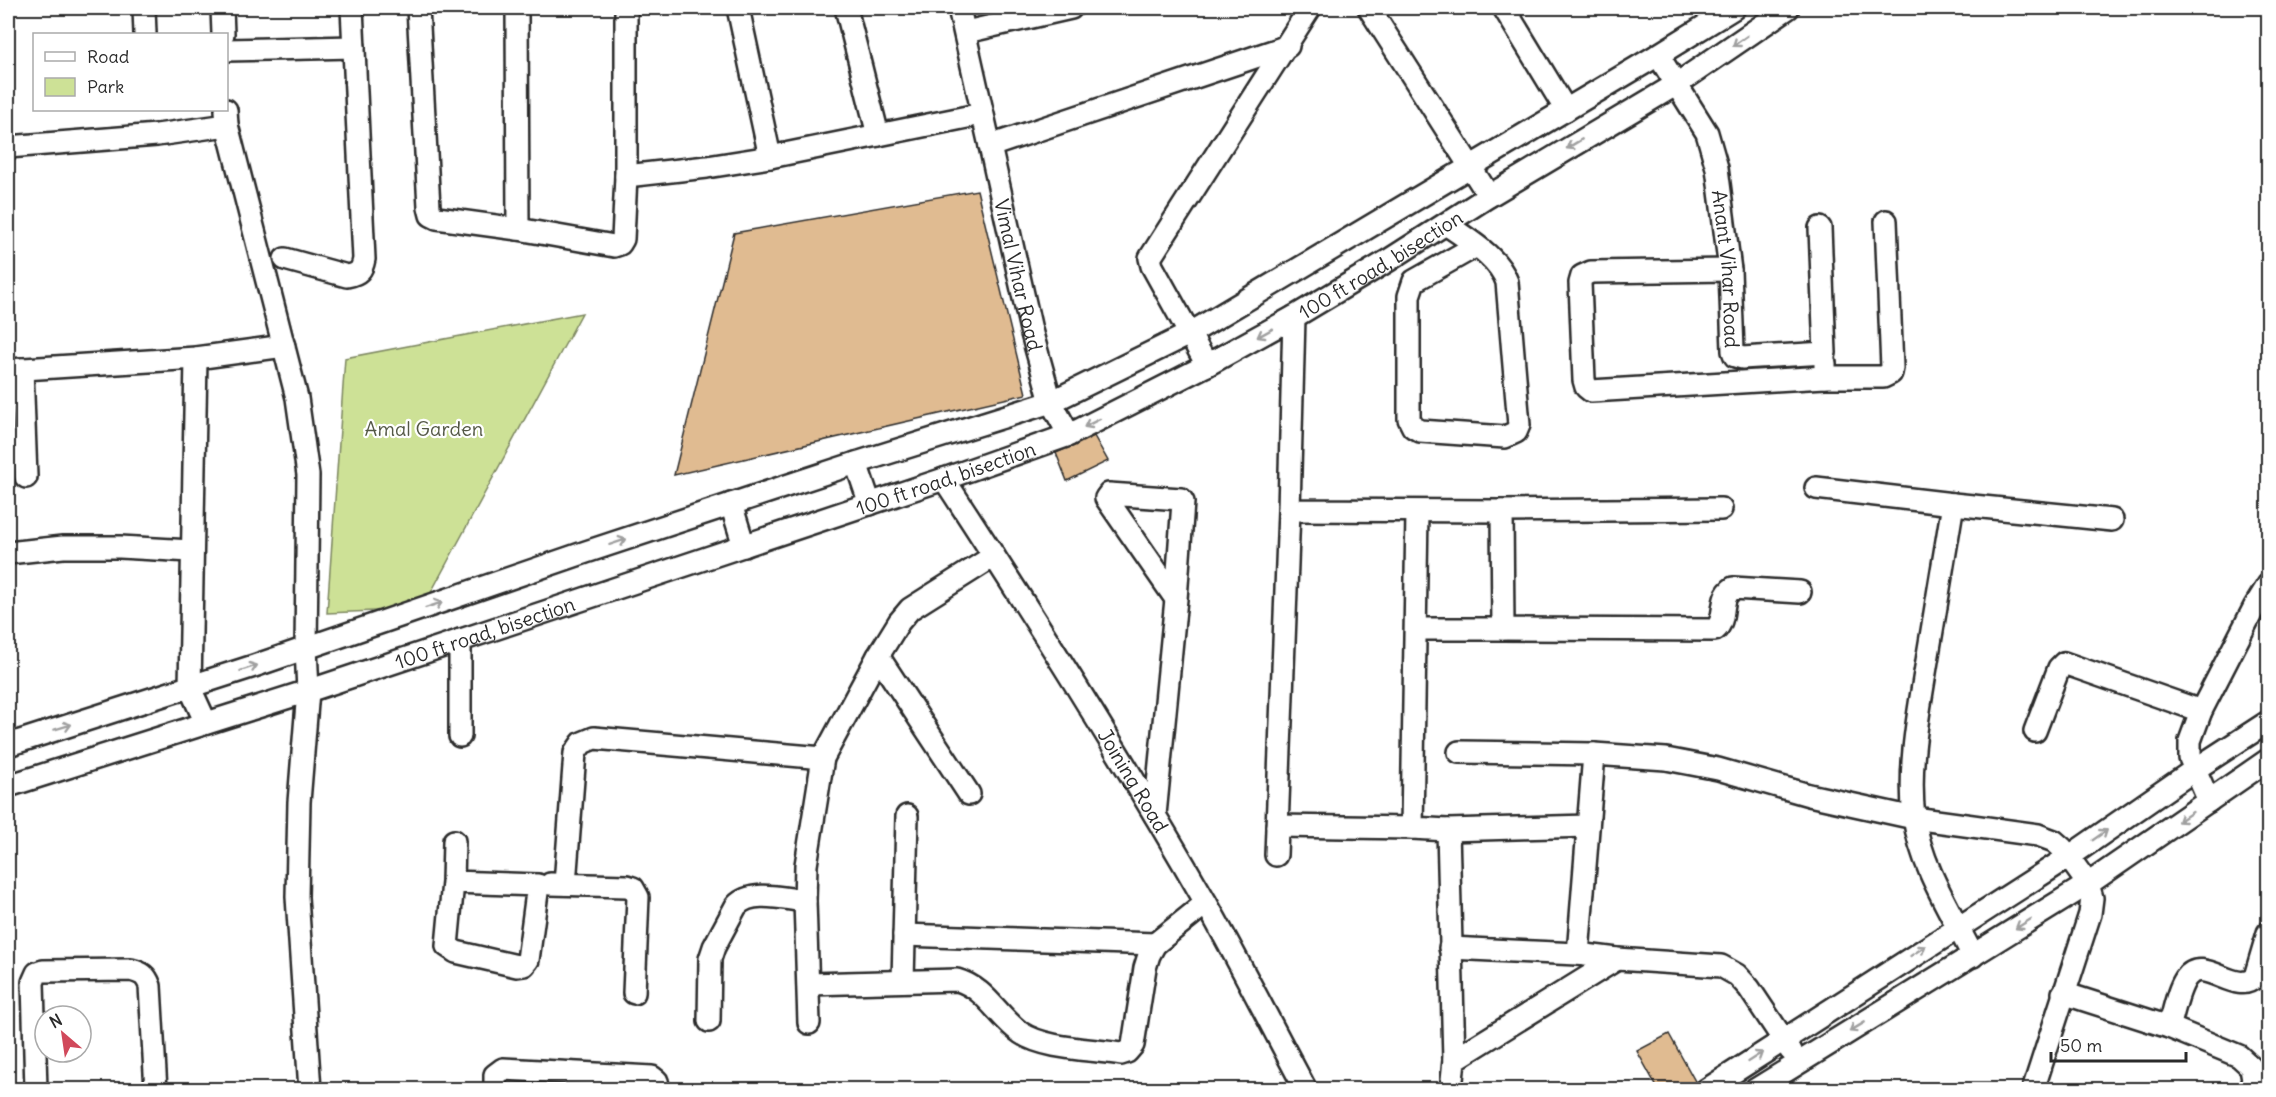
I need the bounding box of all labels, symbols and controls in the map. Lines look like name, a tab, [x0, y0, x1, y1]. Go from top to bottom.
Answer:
legend	[33, 33, 228, 111]
one-way arrow	[1732, 35, 1749, 47]
text: Road	[87, 45, 130, 68]
text: Park	[87, 75, 124, 98]
one-way arrow	[1566, 138, 1583, 150]
street label: Anant Vihar Road	[1707, 188, 1745, 349]
street label: Vimal Vihar Road	[990, 196, 1049, 354]
street label: 100 ft road, bisection	[1294, 204, 1467, 324]
one-way arrow	[1257, 327, 1274, 339]
park label: Amal Garden	[365, 416, 483, 441]
one-way arrow	[1083, 418, 1101, 430]
street label: 100 ft road, bisection	[853, 435, 1039, 520]
one-way arrow	[608, 535, 627, 546]
street label: 100 ft road, bisection	[392, 590, 578, 674]
one-way arrow	[424, 598, 442, 609]
one-way arrow	[239, 662, 258, 673]
one-way arrow	[53, 721, 72, 732]
street label: Joining Road	[1093, 724, 1175, 837]
one-way arrow	[2178, 811, 2194, 823]
one-way arrow	[2092, 829, 2108, 841]
one-way arrow	[2015, 919, 2032, 931]
one-way arrow	[1910, 945, 1927, 958]
north arrow	[33, 1004, 93, 1064]
text: N	[46, 1009, 65, 1032]
one-way arrow	[1849, 1021, 1866, 1033]
scale bar	[2051, 1025, 2186, 1063]
text: 50 m	[2060, 1034, 2102, 1057]
one-way arrow	[1746, 1051, 1763, 1063]

